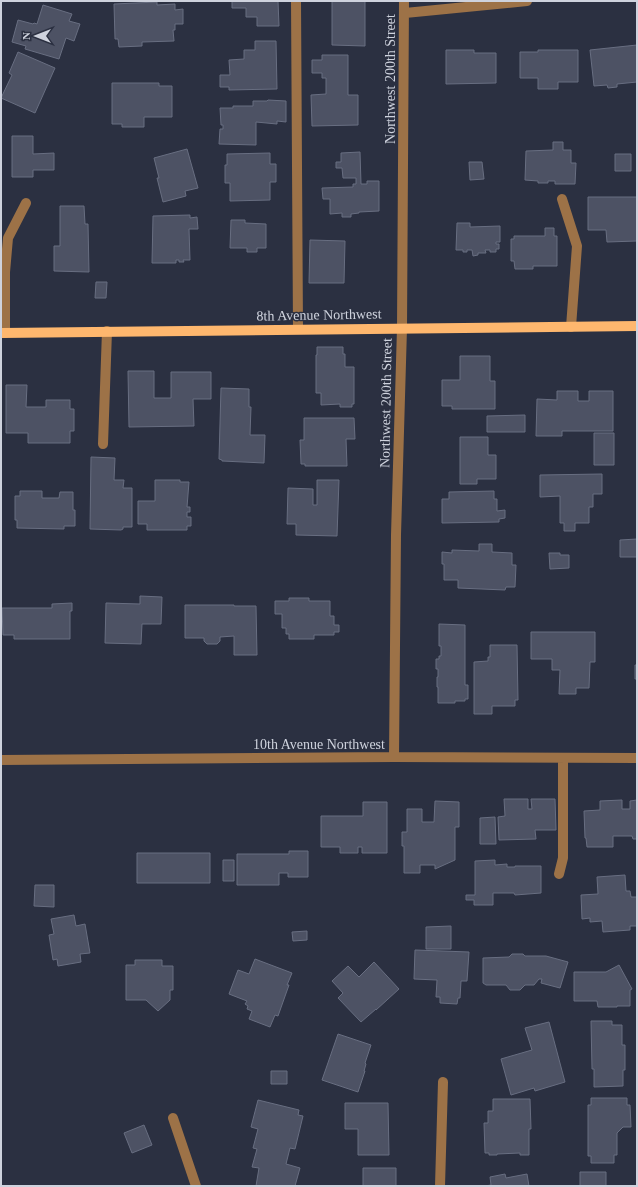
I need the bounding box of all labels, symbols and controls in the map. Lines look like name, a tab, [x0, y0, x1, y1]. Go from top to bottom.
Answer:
street label: Northwest 200th Street	[383, 14, 398, 144]
north arrow	[16, 16, 56, 56]
text: N	[20, 32, 32, 40]
street label: 8th Avenue Northwest	[256, 306, 382, 324]
street label: Northwest 200th Street	[377, 338, 395, 468]
street label: 10th Avenue Northwest	[253, 737, 385, 752]

